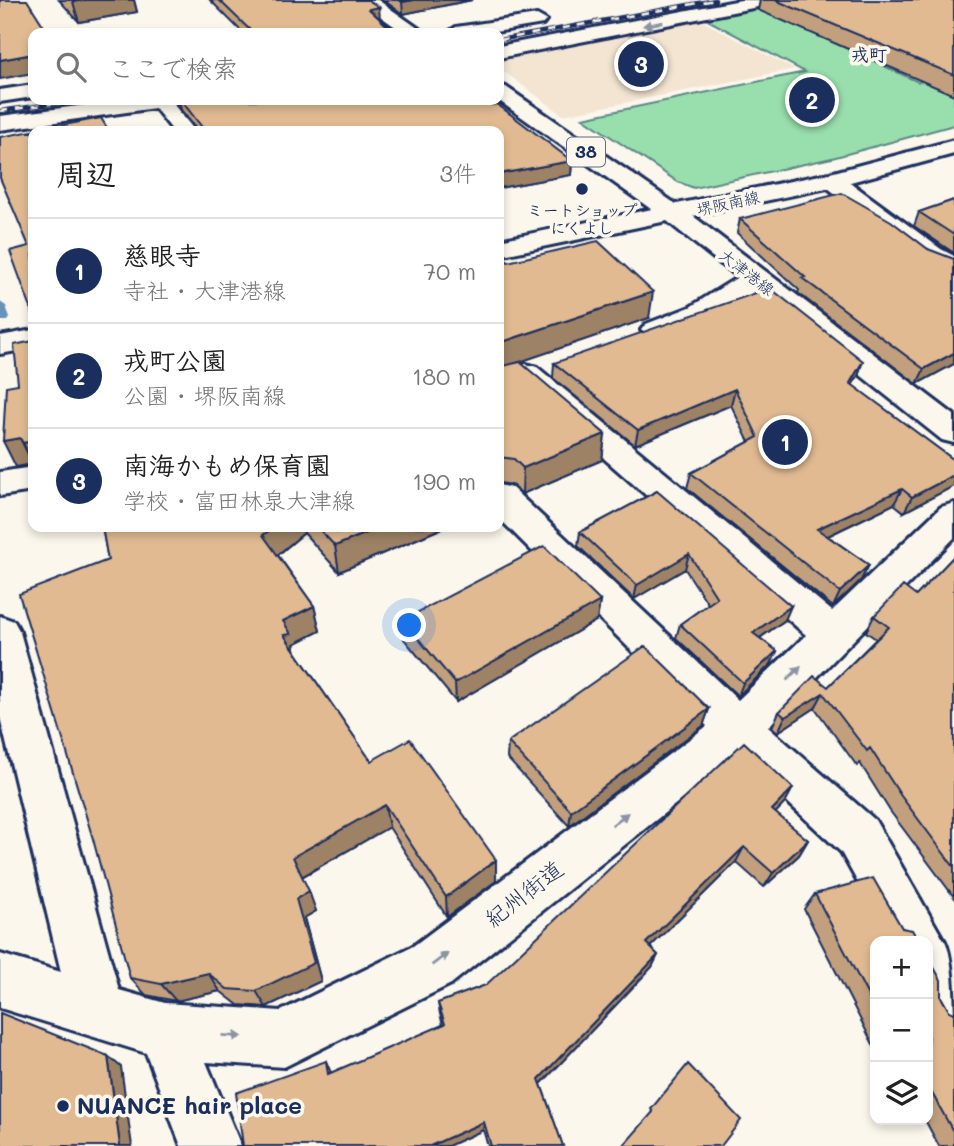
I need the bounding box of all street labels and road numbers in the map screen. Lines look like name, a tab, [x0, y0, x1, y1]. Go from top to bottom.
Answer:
road number: 38	[567, 138, 605, 167]
street label: 堺阪南線	[694, 186, 761, 219]
street label: 大津港線	[716, 244, 779, 300]
street label: 紀州街道	[478, 853, 569, 933]

